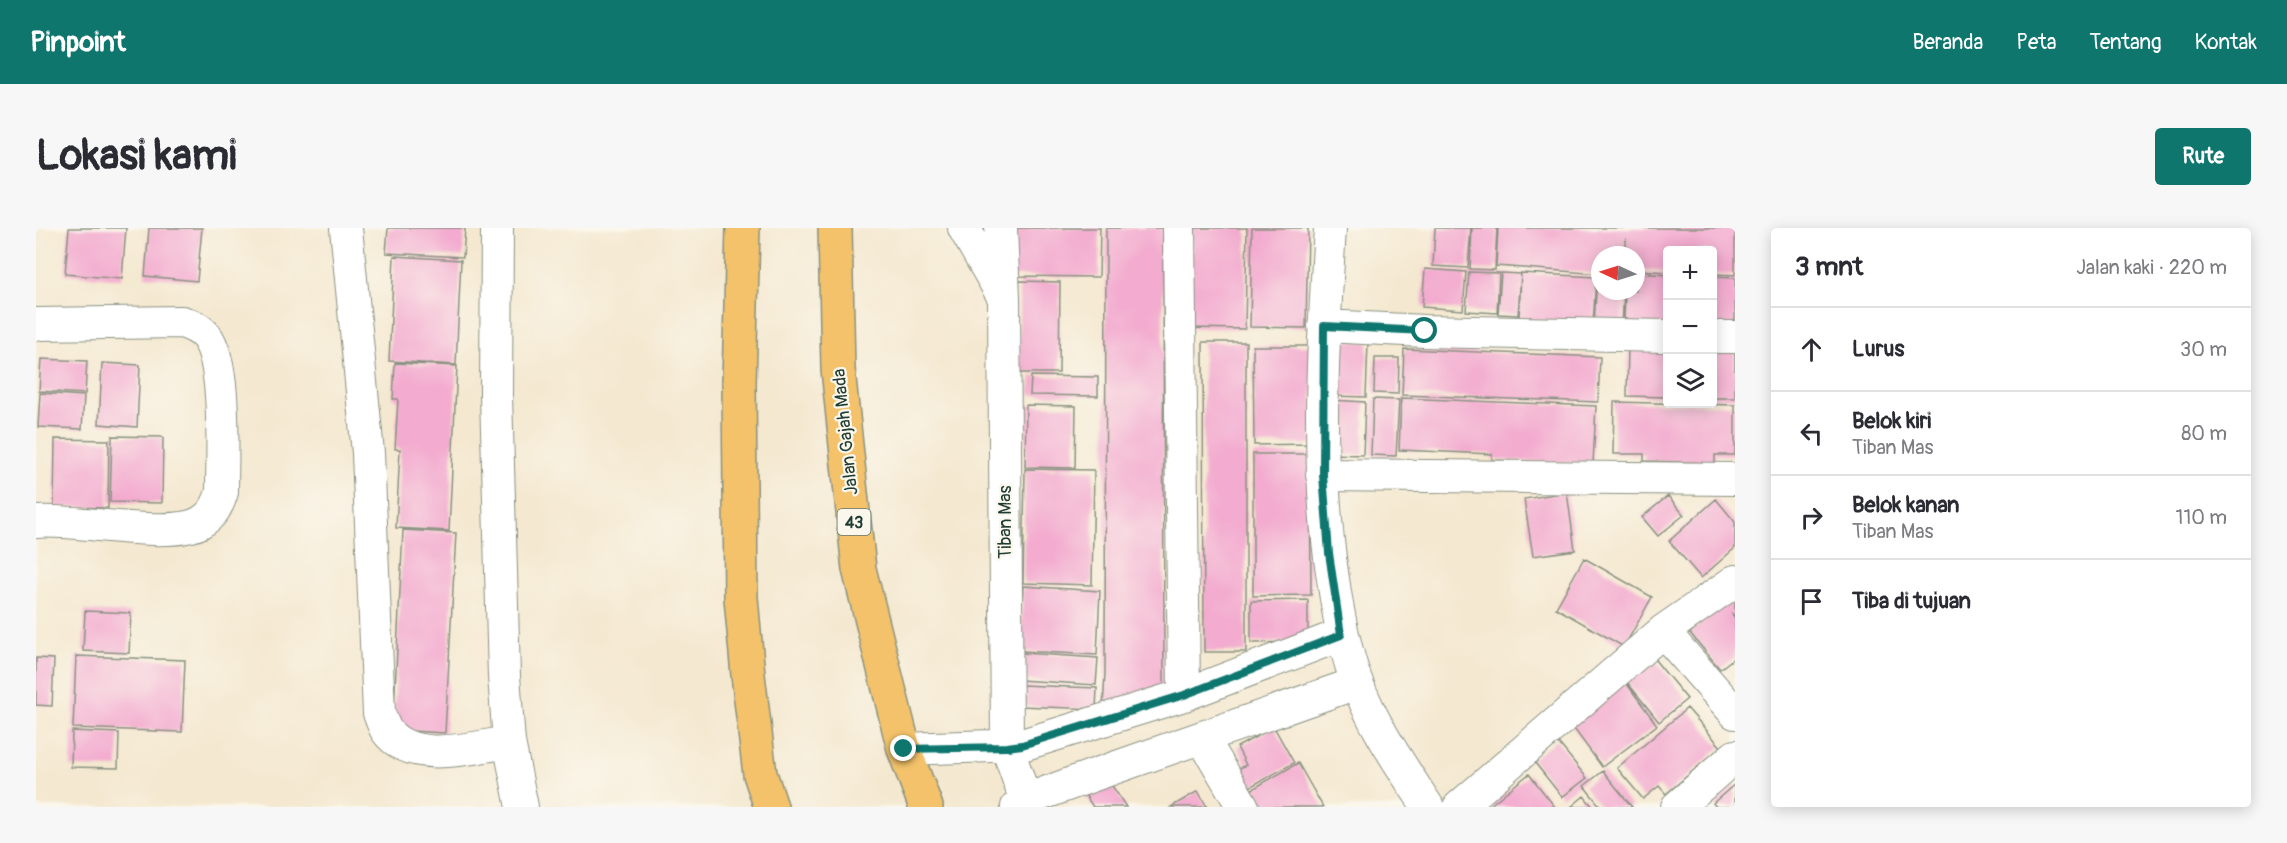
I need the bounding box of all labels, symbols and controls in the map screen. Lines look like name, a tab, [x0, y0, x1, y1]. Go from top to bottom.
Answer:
text: Pinpoint	[30, 25, 126, 60]
text: Beranda	[1913, 29, 1983, 56]
text: Peta	[2016, 29, 2057, 56]
text: Tentang	[2090, 29, 2162, 56]
text: Kontak	[2195, 29, 2257, 56]
button: Rute	[2155, 128, 2251, 185]
text: Lokasi kami	[36, 130, 236, 182]
north arrow	[1591, 246, 1645, 300]
map controls	[1663, 246, 1717, 408]
button: +	[1663, 246, 1717, 300]
text: 3 mnt	[1795, 251, 1863, 283]
text: Jalan kaki · 220 m	[2076, 255, 2227, 280]
button: −	[1663, 300, 1717, 354]
route start	[1411, 317, 1437, 343]
icon: ahead	[1795, 333, 1828, 366]
text: Lurus	[1852, 335, 1904, 363]
text: 30 m	[2180, 337, 2227, 362]
button: layers	[1663, 354, 1717, 408]
street label: Jalan Gajah Mada	[827, 368, 864, 496]
text: Belok kiri	[1852, 407, 1931, 435]
icon: left	[1795, 417, 1828, 450]
text: 80 m	[2181, 421, 2227, 446]
text: Tiban Mas	[1852, 435, 1933, 460]
street label: Tiban Mas	[994, 485, 1017, 559]
text: Belok kanan	[1852, 491, 1960, 519]
icon: right	[1795, 501, 1828, 534]
text: 110 m	[2176, 505, 2227, 530]
road number: 43	[838, 509, 870, 535]
text: Tiban Mas	[1852, 519, 1933, 544]
icon: arrive	[1795, 585, 1828, 618]
text: Tiba di tujuan	[1852, 587, 1971, 615]
route end	[890, 735, 916, 761]

